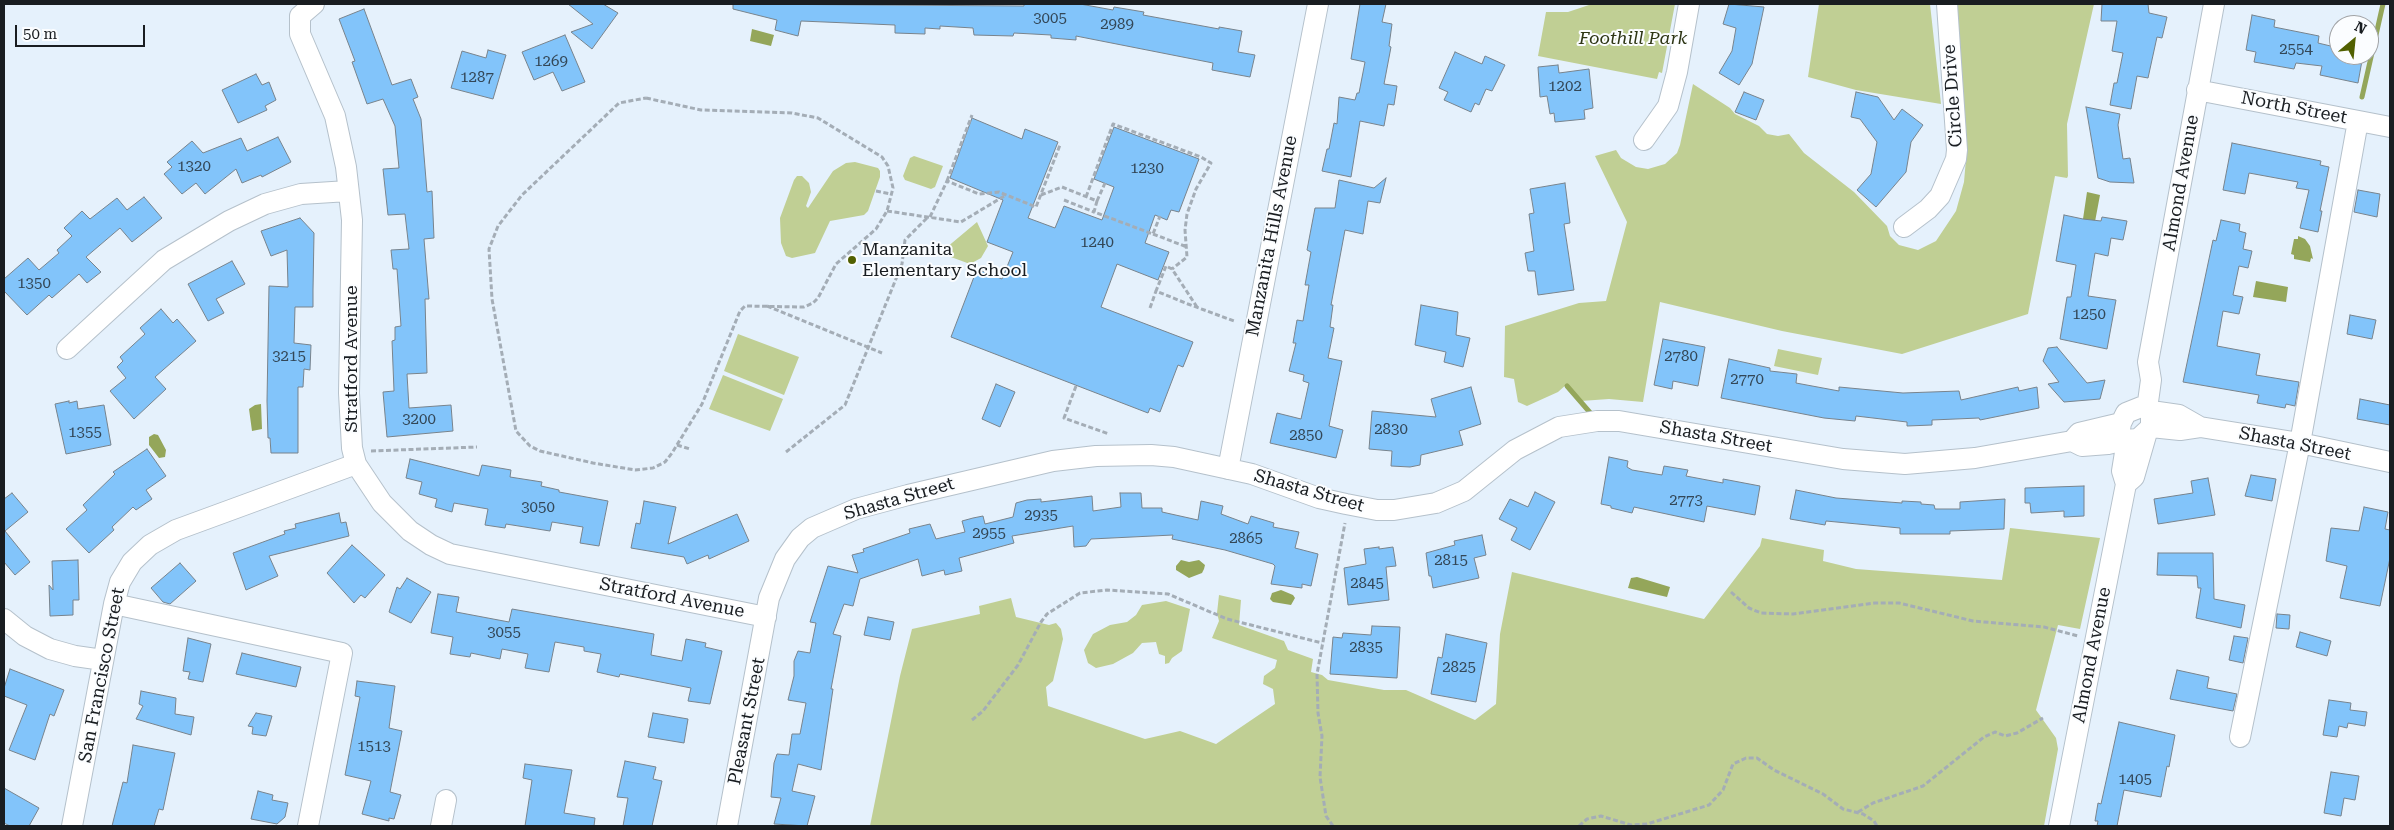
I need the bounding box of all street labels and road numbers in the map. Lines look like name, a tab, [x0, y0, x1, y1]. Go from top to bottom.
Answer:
street label: Circle Drive	[1939, 44, 1967, 148]
street label: North Street	[2239, 87, 2349, 129]
street label: Almond Avenue	[2158, 113, 2204, 253]
street label: Manzanita Hills Avenue	[1242, 134, 1302, 338]
street label: Stratford Avenue	[341, 285, 363, 433]
street label: Shasta Street	[1658, 416, 1774, 458]
street label: Shasta Street	[2237, 423, 2353, 465]
street label: Shasta Street	[1251, 465, 1367, 517]
street label: Shasta Street	[841, 473, 957, 525]
street label: Stratford Avenue	[598, 573, 746, 623]
street label: Almond Avenue	[2068, 585, 2116, 725]
street label: San Francisco Street	[74, 586, 130, 764]
street label: Pleasant Street	[724, 655, 770, 787]

